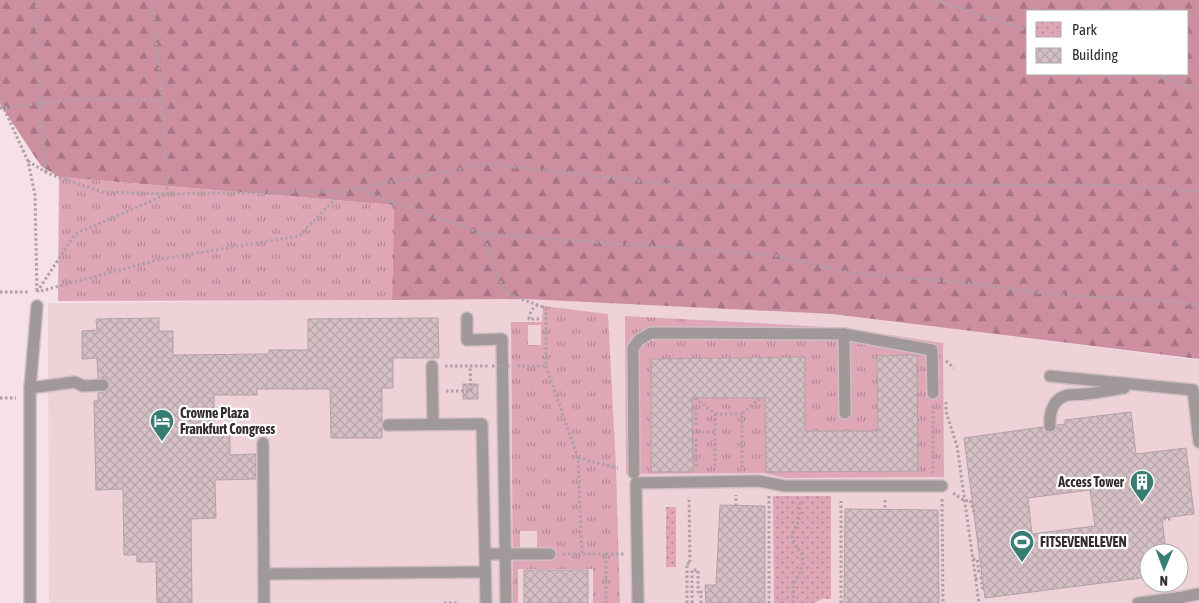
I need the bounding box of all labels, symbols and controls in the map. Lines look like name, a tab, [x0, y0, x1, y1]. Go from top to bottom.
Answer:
legend	[1026, 10, 1189, 75]
text: Park	[1072, 21, 1097, 38]
text: Building	[1072, 46, 1118, 63]
place label: Crowne Plaza Frankfurt Congress	[180, 405, 275, 437]
hotel icon: Crowne Plaza Frankfurt Congress	[149, 408, 175, 442]
building icon: Access Tower	[1129, 469, 1155, 503]
place label: Access Tower	[1057, 474, 1125, 490]
sports icon: FITSEVENELEVEN	[1009, 529, 1035, 563]
place label: FITSEVENELEVEN	[1040, 534, 1127, 550]
north arrow	[1139, 543, 1189, 593]
text: N	[1160, 573, 1168, 589]

